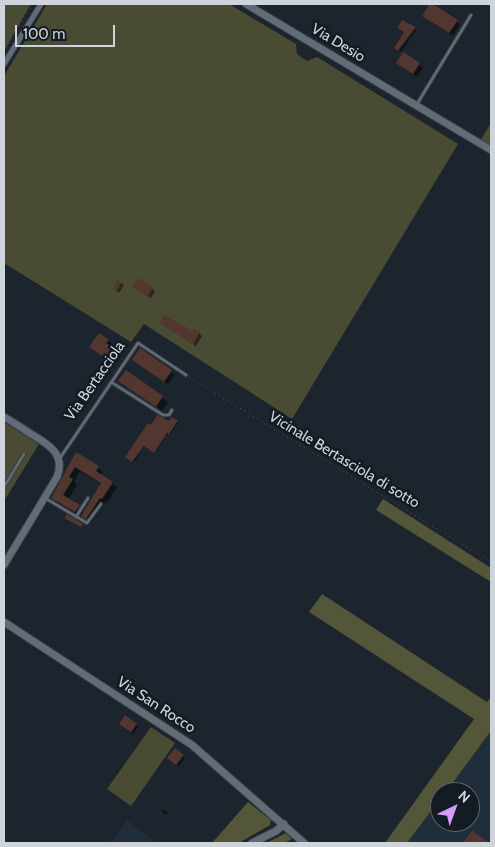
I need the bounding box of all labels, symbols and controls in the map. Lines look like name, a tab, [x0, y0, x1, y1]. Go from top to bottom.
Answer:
scale bar	[18, 15, 118, 47]
street label: Via Desio	[308, 20, 368, 66]
text: 100 m	[23, 25, 65, 43]
street label: Via Bertacciola	[61, 338, 129, 424]
street label: Vicinale Bertasciola di sotto	[265, 408, 423, 512]
street label: Via San Rocco	[113, 673, 199, 737]
north arrow	[430, 782, 480, 832]
text: N	[455, 787, 474, 807]

